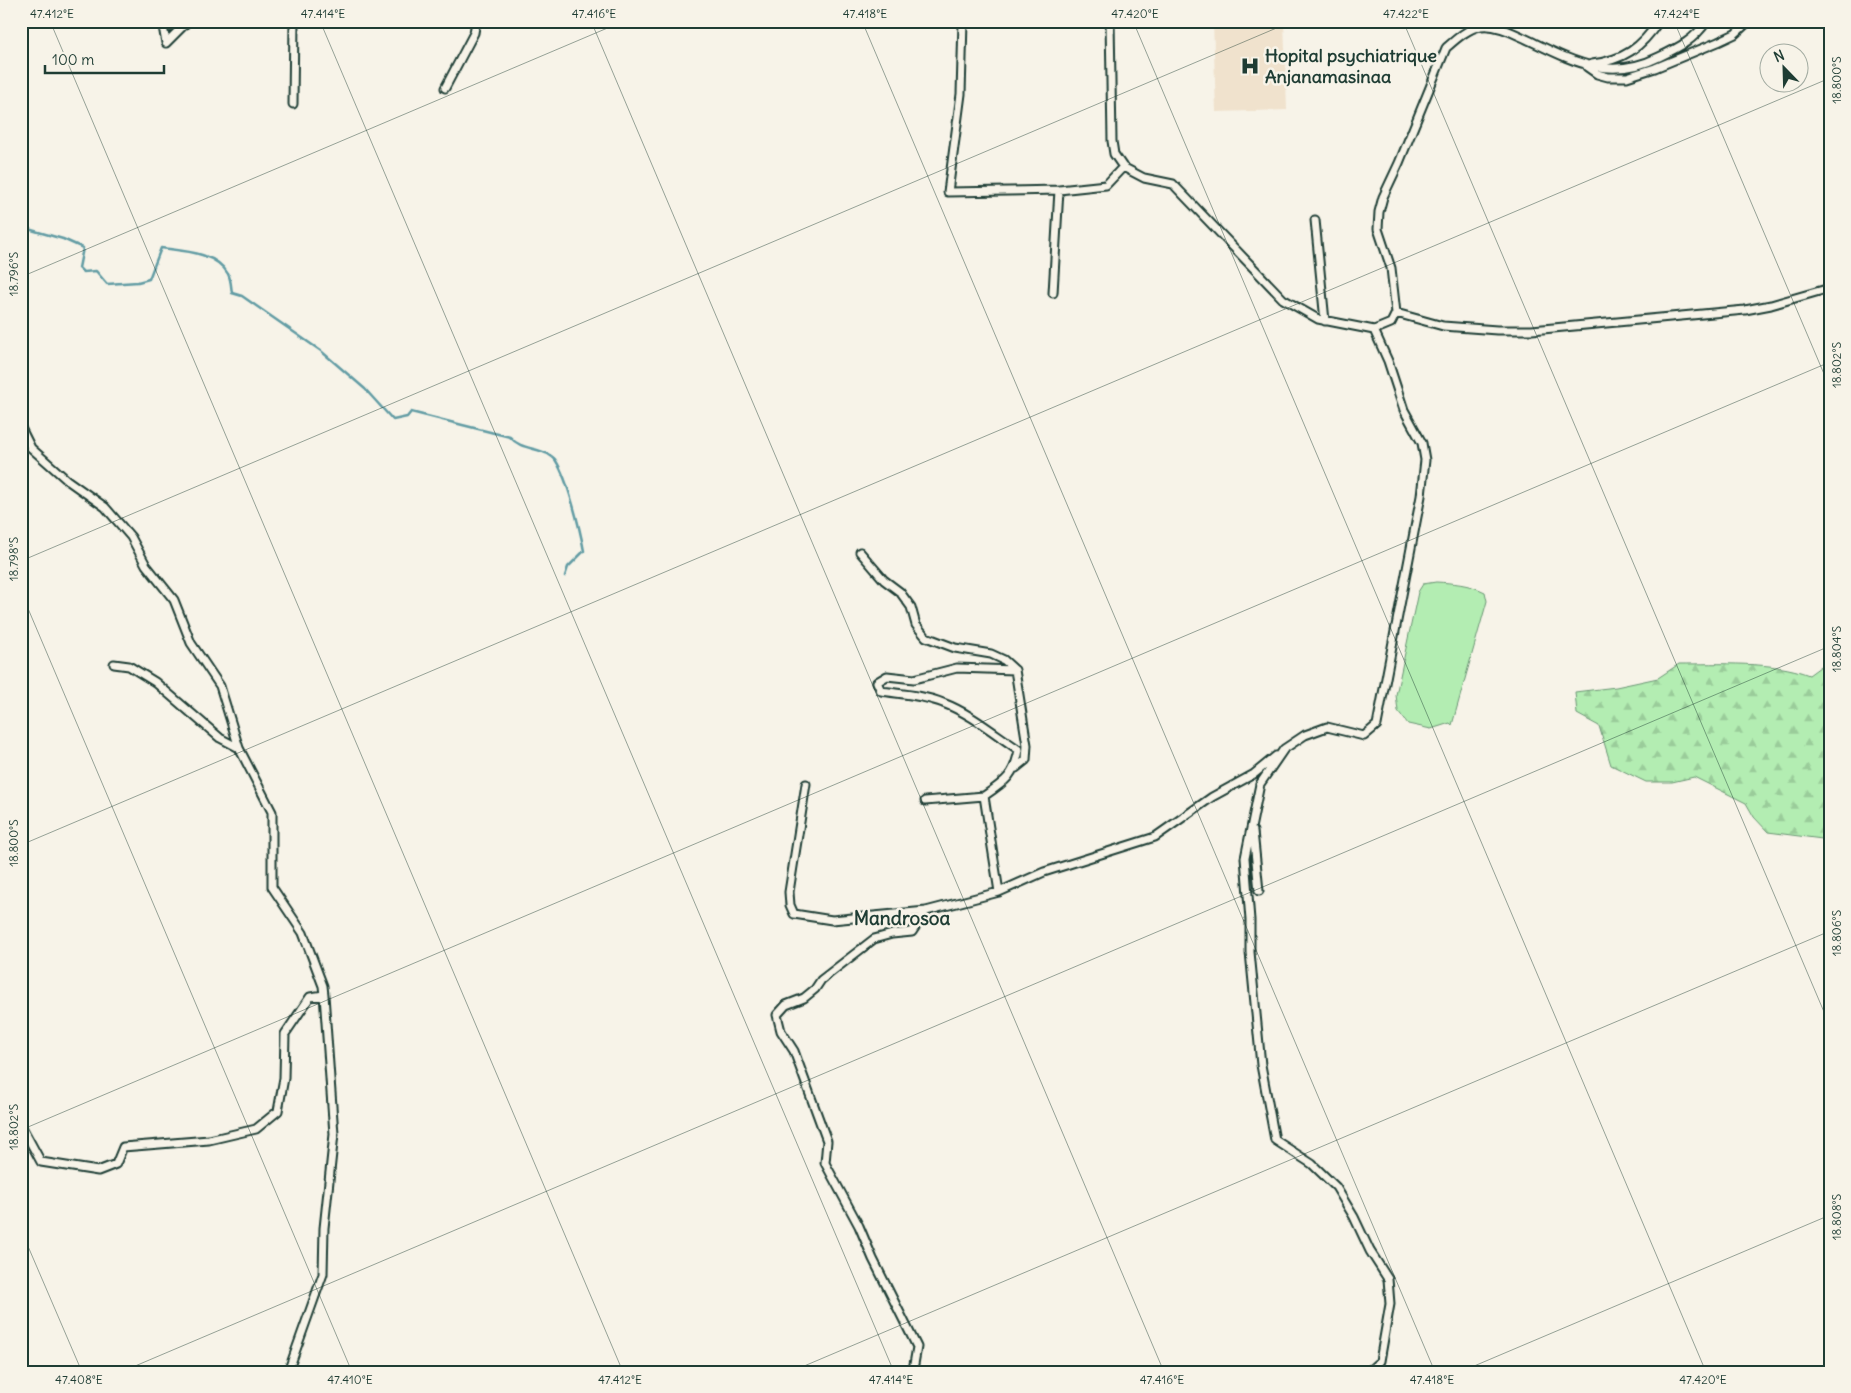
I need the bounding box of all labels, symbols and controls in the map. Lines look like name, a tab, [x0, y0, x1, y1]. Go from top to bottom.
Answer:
text: 47.412°E	[30, 6, 74, 21]
text: 47.414°E	[301, 6, 345, 21]
text: 47.416°E	[572, 6, 616, 21]
text: 47.418°E	[843, 6, 887, 21]
text: 47.420°E	[1111, 6, 1159, 21]
text: 47.422°E	[1383, 6, 1429, 21]
text: 47.424°E	[1654, 6, 1700, 21]
scale bar	[45, 42, 164, 74]
north arrow	[1758, 42, 1808, 92]
place label: Hopital psychiatrique Anjanamasinaa	[1265, 44, 1437, 88]
text: N	[1771, 46, 1787, 66]
text: 100 m	[52, 50, 94, 69]
hospital icon: Hopital psychiatrique Anjanamasinaa	[1239, 55, 1261, 77]
text: 18.800°S	[1829, 56, 1844, 104]
text: 18.796°S	[6, 251, 21, 296]
text: 18.802°S	[1829, 342, 1844, 388]
text: 18.798°S	[6, 536, 21, 581]
text: 18.804°S	[1829, 625, 1844, 672]
text: 18.800°S	[6, 819, 21, 867]
district label: Mandrosoa	[854, 906, 951, 930]
text: 18.806°S	[1829, 909, 1844, 956]
text: 18.802°S	[6, 1104, 21, 1150]
text: 18.808°S	[1829, 1193, 1844, 1240]
text: 47.408°E	[55, 1372, 103, 1387]
text: 47.410°E	[327, 1372, 373, 1387]
text: 47.412°E	[598, 1372, 642, 1387]
text: 47.414°E	[869, 1372, 913, 1387]
text: 47.416°E	[1140, 1372, 1184, 1387]
text: 47.418°E	[1410, 1372, 1454, 1387]
text: 47.420°E	[1679, 1372, 1727, 1387]

